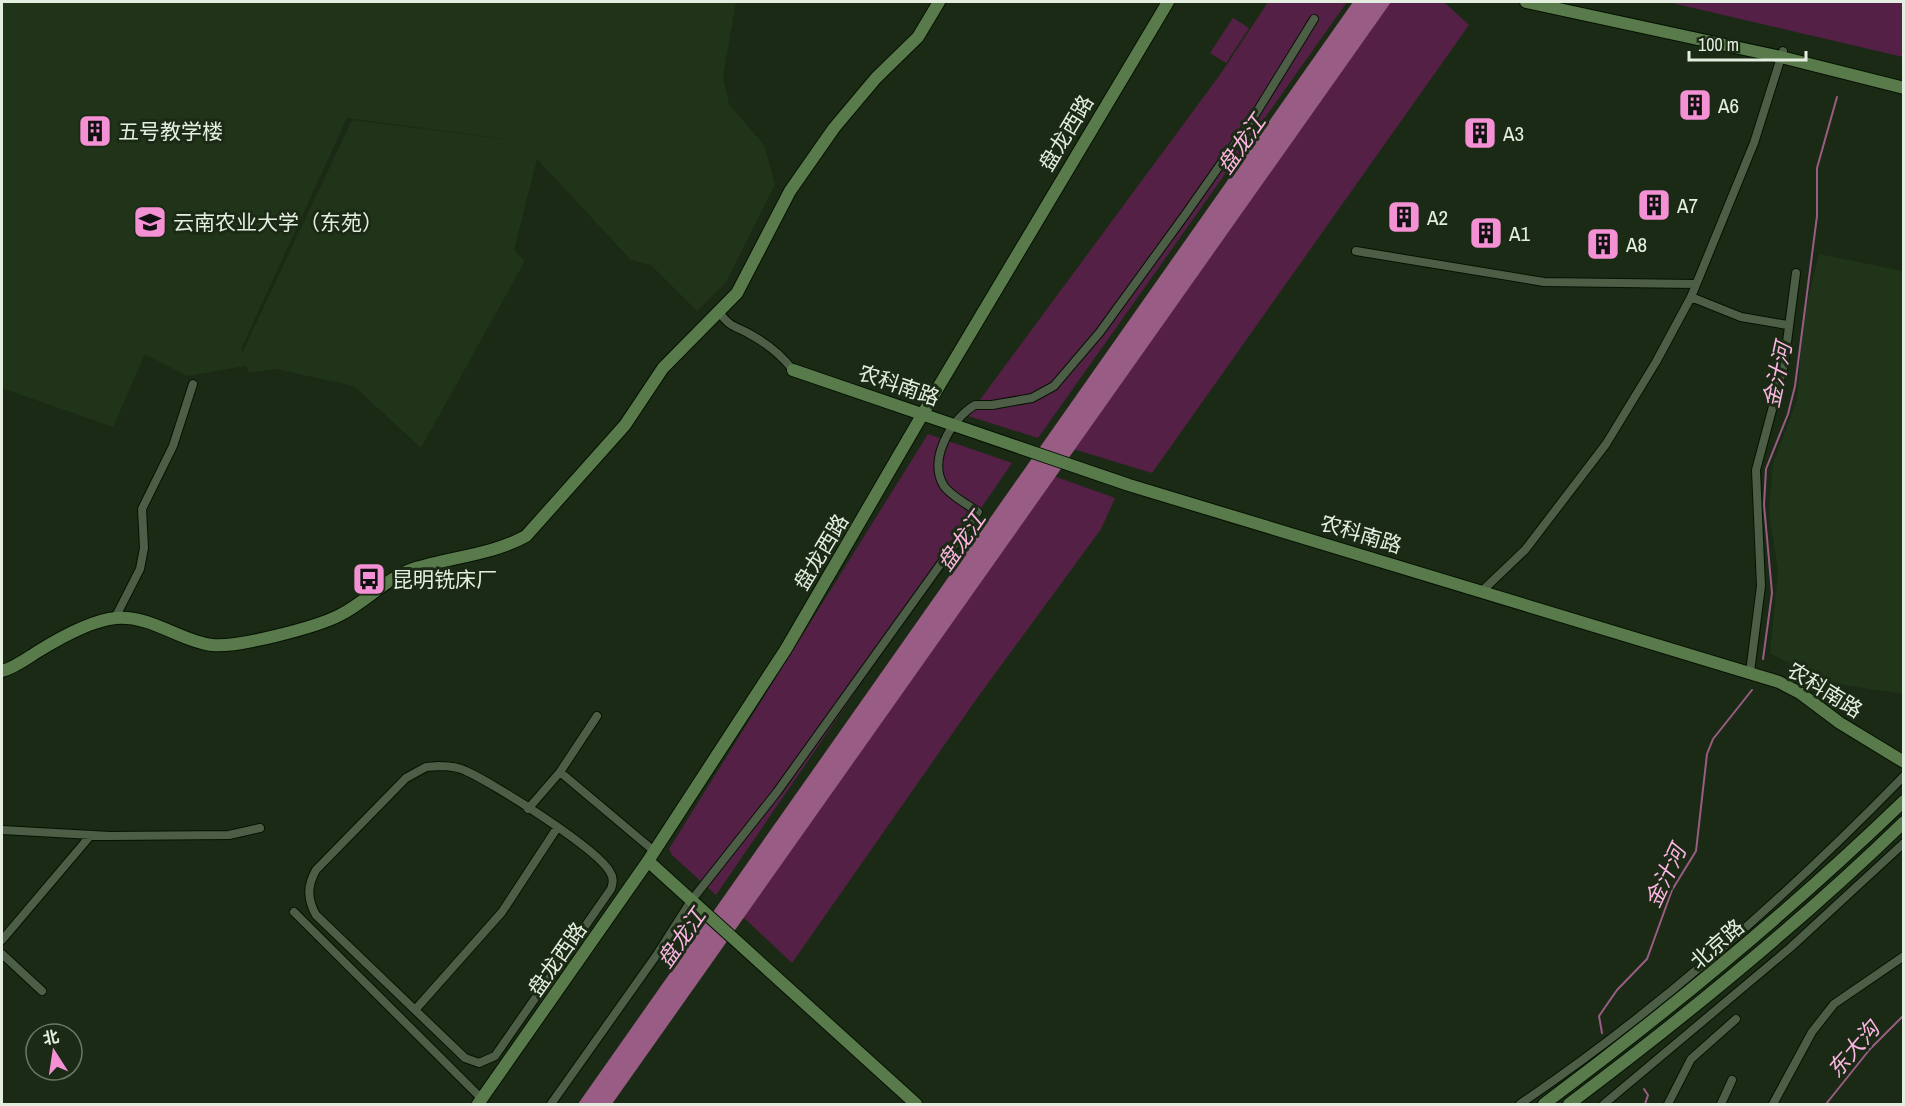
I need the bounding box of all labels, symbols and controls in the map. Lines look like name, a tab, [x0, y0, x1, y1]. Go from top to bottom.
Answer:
scale bar	[1689, 24, 1806, 62]
text: 100 m	[1698, 32, 1739, 57]
building icon: A6	[1677, 87, 1713, 123]
street label: 盘龙西路	[1032, 90, 1100, 176]
place label: A6	[1717, 91, 1739, 120]
water label: 盘龙江	[1210, 107, 1273, 180]
building icon: 五号教学楼	[77, 113, 113, 149]
building icon: A3	[1462, 115, 1498, 151]
place label: 五号教学楼	[118, 117, 223, 146]
place label: A3	[1502, 119, 1524, 148]
building icon: A7	[1636, 187, 1672, 223]
place label: A7	[1676, 191, 1698, 220]
building icon: A2	[1386, 199, 1422, 235]
place label: A2	[1426, 203, 1448, 232]
school or university icon: 云南农业大学（东苑）	[132, 204, 168, 240]
place label: 云南农业大学（东苑）	[173, 208, 383, 237]
building icon: A1	[1468, 215, 1504, 251]
place label: A1	[1508, 219, 1530, 248]
building icon: A8	[1585, 226, 1621, 262]
place label: A8	[1625, 230, 1647, 259]
water label: 金汁河	[1755, 336, 1799, 410]
street label: 农科南路	[855, 358, 943, 412]
water label: 盘龙江	[930, 504, 993, 577]
street label: 农科南路	[1317, 508, 1405, 560]
street label: 盘龙西路	[787, 509, 855, 595]
bus stop icon: 昆明铣床厂	[351, 561, 387, 597]
place label: 昆明铣床厂	[392, 565, 497, 594]
street label: 农科南路	[1782, 655, 1868, 725]
water label: 金汁河	[1637, 836, 1694, 912]
water label: 盘龙江	[650, 901, 713, 974]
street label: 北京路	[1684, 912, 1750, 976]
street label: 盘龙西路	[521, 916, 593, 1002]
water label: 东大沟	[1820, 1013, 1887, 1084]
north arrow	[24, 1022, 84, 1082]
text: 北	[41, 1025, 61, 1050]

